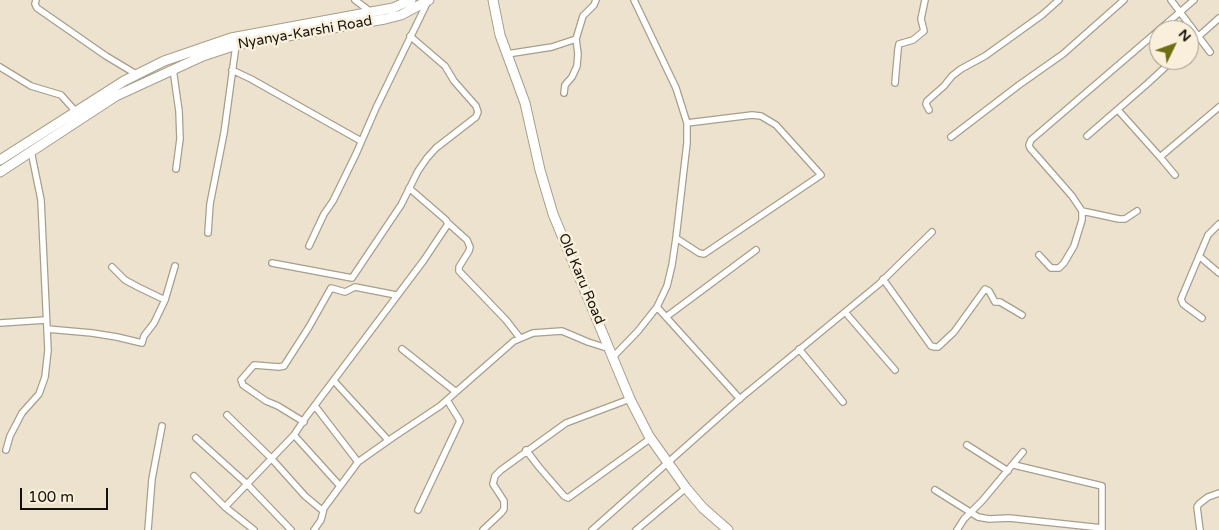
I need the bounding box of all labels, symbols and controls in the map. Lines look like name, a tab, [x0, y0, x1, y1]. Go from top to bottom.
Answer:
street label: Nyanya-Karshi Road	[237, 13, 373, 53]
north arrow	[1149, 20, 1199, 70]
text: N	[1175, 25, 1195, 45]
street label: Old Karu Road	[554, 231, 608, 327]
scale bar	[22, 478, 110, 510]
text: 100 m	[28, 488, 74, 506]

